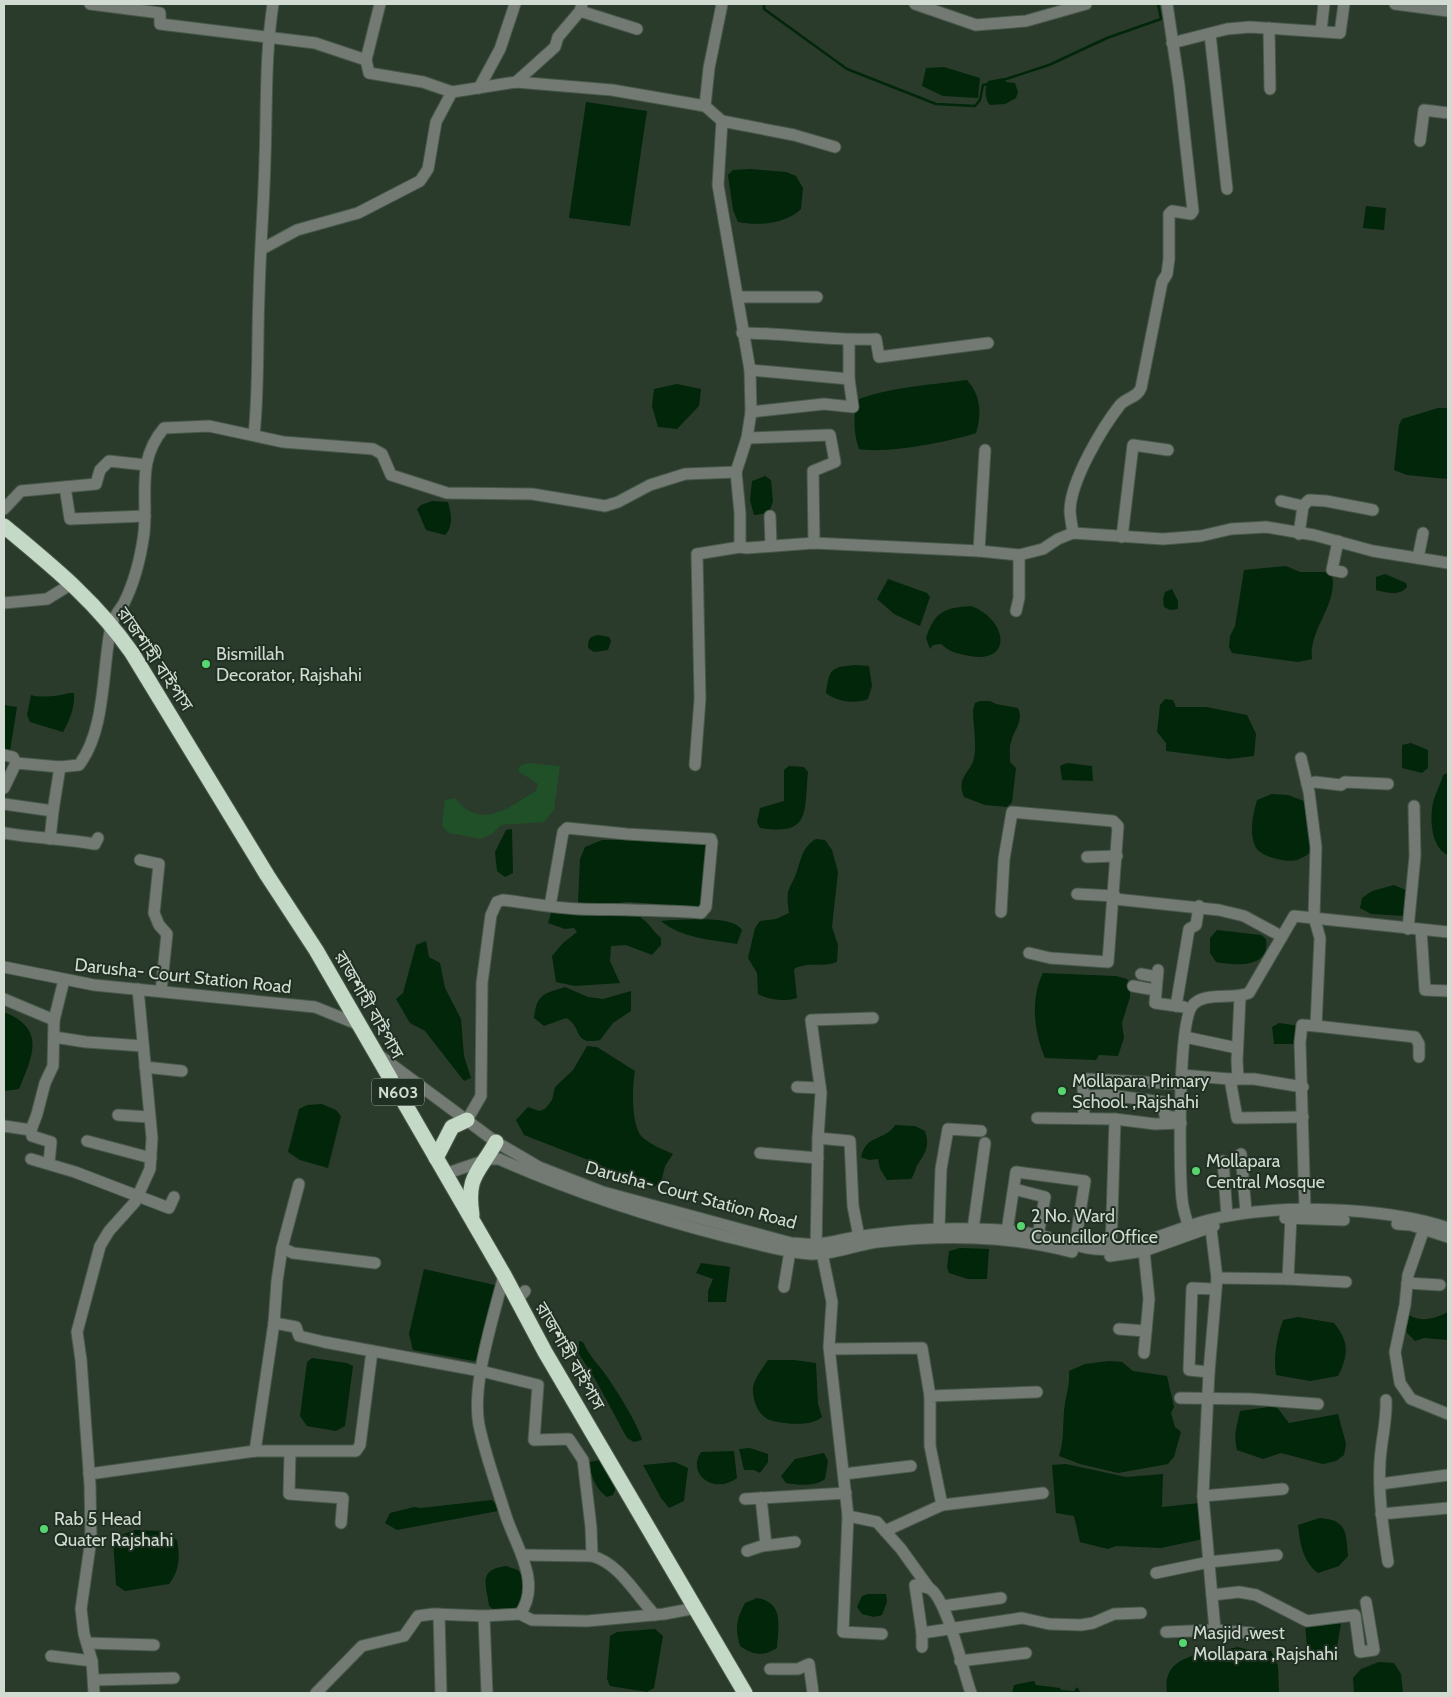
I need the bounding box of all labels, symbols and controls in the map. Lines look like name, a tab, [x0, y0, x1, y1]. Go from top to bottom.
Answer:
street label: রাজশাহী বাইপাস	[112, 602, 198, 716]
place label: Bismillah Decorator, Rajshahi	[216, 643, 362, 686]
marker: Bismillah Decorator, Rajshahi	[200, 658, 212, 670]
street label: রাজশাহী বাইপাস	[329, 946, 409, 1063]
street label: Darusha- Court Station Road	[73, 954, 293, 998]
place label: Mollapara Primary School. ,Rajshahi	[1072, 1070, 1209, 1113]
road number: N603	[372, 1078, 424, 1106]
marker: Mollapara Primary School. ,Rajshahi	[1056, 1085, 1068, 1097]
place label: Mollapara Central Mosque	[1206, 1150, 1325, 1193]
street label: Darusha- Court Station Road	[583, 1156, 799, 1234]
marker: Mollapara Central Mosque	[1190, 1165, 1202, 1177]
place label: 2 No. Ward Councillor Office	[1031, 1205, 1158, 1248]
marker: 2 No. Ward Councillor Office	[1015, 1220, 1027, 1232]
street label: রাজশাহী বাইপাস	[530, 1297, 610, 1414]
place label: Rab 5 Head Quater Rajshahi	[54, 1508, 173, 1551]
marker: Rab 5 Head Quater Rajshahi	[38, 1523, 50, 1535]
place label: Masjid ,west Mollapara ,Rajshahi	[1193, 1622, 1338, 1665]
marker: Masjid ,west Mollapara ,Rajshahi	[1177, 1637, 1189, 1649]

